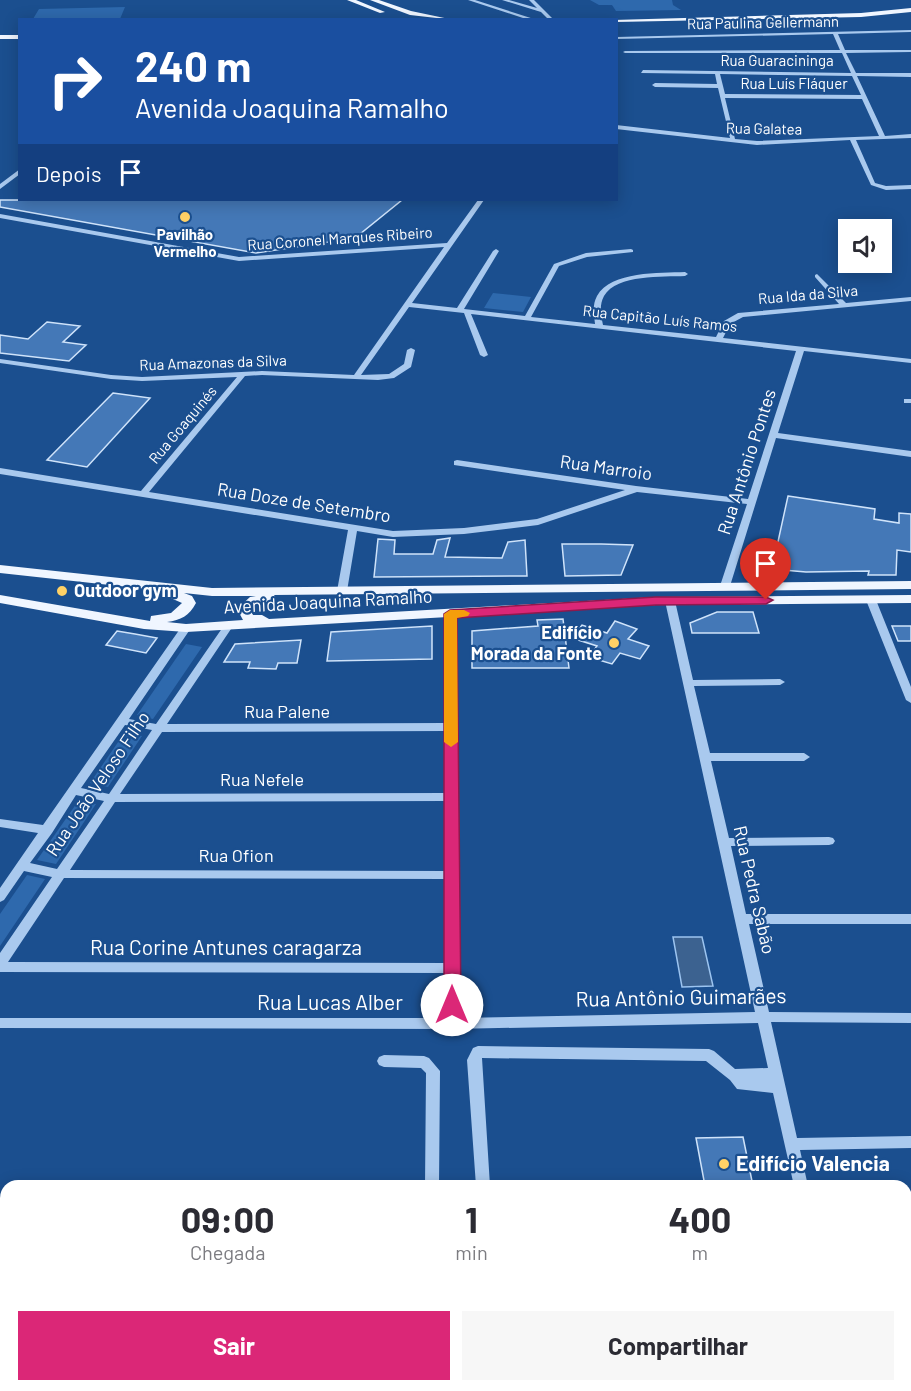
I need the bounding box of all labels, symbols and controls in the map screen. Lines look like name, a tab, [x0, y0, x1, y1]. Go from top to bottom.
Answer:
street label: Rua Paulina Gellermann	[687, 12, 839, 32]
text: 240 m	[135, 40, 251, 90]
icon: right	[36, 42, 114, 120]
street label: Rua Guaracininga	[720, 51, 834, 69]
street label: Rua Luís Fláquer	[740, 74, 848, 92]
text: Avenida Joaquina Ramalho	[135, 91, 449, 123]
street label: Rua Galatea	[726, 118, 802, 138]
icon: arrive	[114, 156, 147, 189]
text: Depois	[36, 160, 102, 186]
marker: Pavilhão Vermelho	[178, 210, 192, 224]
map controls	[838, 219, 892, 273]
button: sound	[838, 219, 892, 273]
street label: Rua Coronel Marques Ribeiro	[247, 223, 433, 253]
place label: Pavilhão Vermelho	[153, 225, 217, 260]
street label: Rua Ida da Silva	[757, 281, 859, 307]
street label: Rua Capitão Luís Ramos	[582, 301, 738, 335]
street label: Rua Amazonas da Silva	[139, 350, 287, 374]
street label: Rua Goaquinés	[144, 382, 220, 467]
street label: Rua Antônio Pontes	[712, 386, 780, 537]
street label: Rua Marroio	[559, 450, 654, 484]
street label: Rua Doze de Setembro	[216, 477, 393, 527]
pin	[740, 538, 791, 600]
icon: arrive	[749, 547, 782, 580]
place label: Outdoor gym	[74, 579, 177, 601]
marker: Outdoor gym	[55, 584, 69, 598]
street label: Avenida Joaquina Ramalho	[223, 585, 433, 617]
place label: Edifício Morada da Fonte	[471, 621, 602, 664]
marker: Edifício Morada da Fonte	[607, 636, 621, 650]
street label: Rua Palene	[244, 700, 330, 722]
street label: Rua João Veloso Filho	[41, 707, 154, 860]
street label: Rua Nefele	[220, 768, 304, 790]
street label: Rua Pedra Sabão	[730, 824, 780, 956]
street label: Rua Ofion	[198, 844, 274, 866]
street label: Rua Corine Antunes caragarza	[90, 934, 362, 959]
position arrow	[420, 973, 484, 1037]
street label: Rua Antônio Guimarães	[575, 982, 787, 1011]
street label: Rua Lucas Alber	[257, 989, 403, 1014]
place label: Edifício Valencia	[736, 1150, 890, 1175]
marker: Edifício Valencia	[717, 1157, 731, 1171]
text: 09:00	[181, 1197, 275, 1240]
text: 1	[465, 1197, 478, 1240]
text: 400	[668, 1197, 731, 1240]
text: Chegada	[190, 1240, 265, 1264]
text: min	[455, 1240, 488, 1264]
text: m	[692, 1240, 708, 1264]
button: Sair	[18, 1311, 450, 1380]
button: Compartilhar	[462, 1311, 894, 1380]

